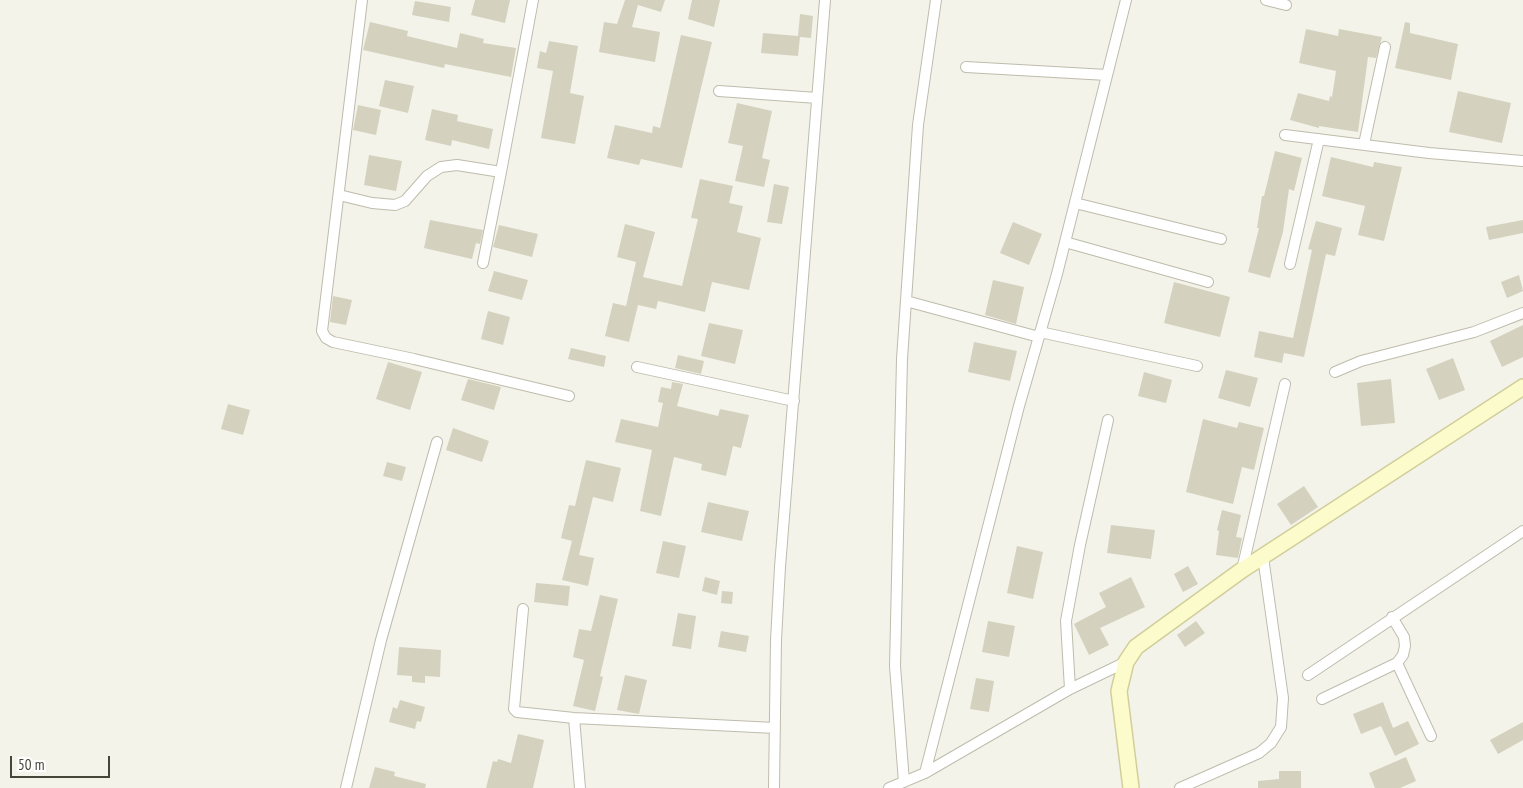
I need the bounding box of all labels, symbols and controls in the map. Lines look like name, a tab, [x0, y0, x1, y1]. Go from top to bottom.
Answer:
scale bar	[12, 746, 112, 778]
text: 50 m	[18, 755, 44, 774]

